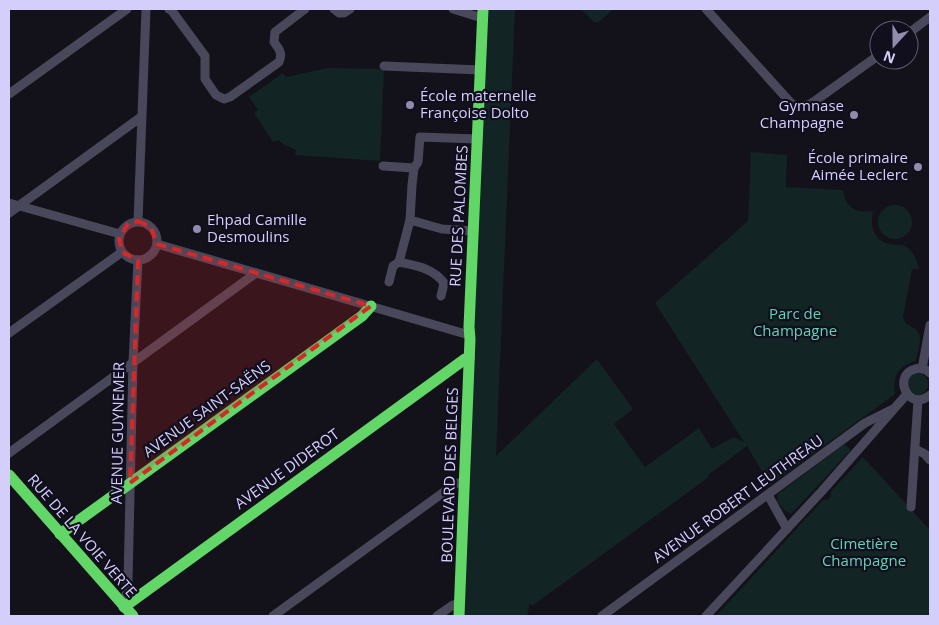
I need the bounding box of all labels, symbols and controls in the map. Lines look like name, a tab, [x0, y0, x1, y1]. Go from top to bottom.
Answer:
north arrow	[869, 20, 919, 70]
text: N	[880, 47, 898, 69]
place label: École maternelle Françoise Dolto	[420, 85, 536, 122]
place label: Gymnase Champagne	[760, 95, 844, 132]
marker: École maternelle Françoise Dolto	[404, 99, 416, 111]
marker: Gymnase Champagne	[848, 109, 860, 121]
street label: RUE DES PALOMBES	[444, 145, 472, 287]
place label: École primaire Aimée Leclerc	[808, 147, 908, 184]
marker: École primaire Aimée Leclerc	[912, 161, 924, 173]
place label: Ehpad Camille Desmoulins	[207, 209, 307, 246]
marker: Ehpad Camille Desmoulins	[191, 223, 203, 235]
park label: Parc de Champagne	[753, 303, 837, 340]
street label: AVENUE SAINT-SAËNS	[139, 355, 274, 461]
street label: AVENUE GUYNEMER	[106, 361, 128, 504]
street label: BOULEVARD DES BELGES	[436, 387, 462, 563]
street label: AVENUE DIDEROT	[230, 423, 343, 513]
street label: AVENUE ROBERT LEUTHREAU	[648, 430, 827, 567]
street label: RUE DE LA VOIE VERTE	[24, 470, 142, 601]
park label: Cimetière Champagne	[822, 533, 906, 570]

